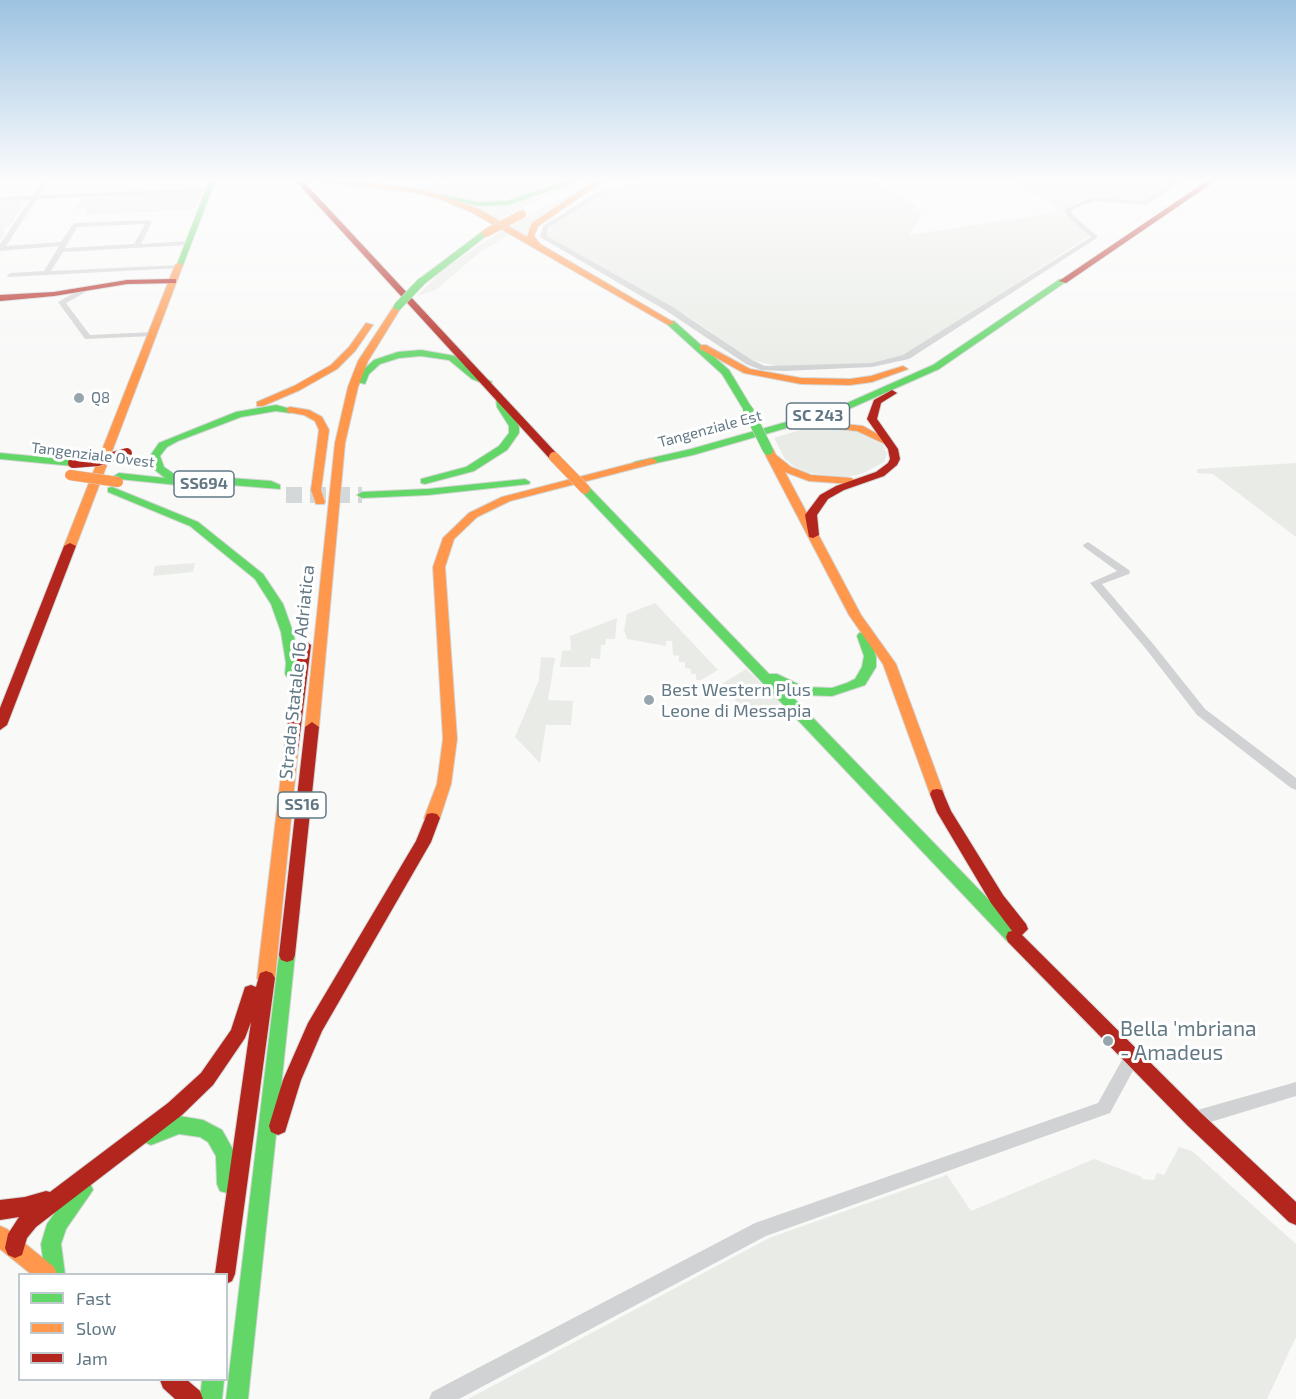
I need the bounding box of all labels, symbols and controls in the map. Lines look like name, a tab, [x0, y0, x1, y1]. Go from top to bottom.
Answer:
place label: Q8	[91, 389, 110, 407]
marker: Q8	[72, 391, 86, 405]
road number: SC 243	[786, 403, 850, 429]
street label: Tangenziale Est	[656, 407, 764, 451]
street label: Tangenziale Ovest	[30, 439, 156, 471]
road number: SS694	[174, 471, 234, 497]
street label: Strada Statale 16 Adriatica	[275, 564, 319, 780]
place label: Best Western Plus Leone di Messapia	[661, 679, 811, 722]
marker: Best Western Plus Leone di Messapia	[642, 693, 656, 707]
road number: SS16	[278, 792, 326, 818]
place label: Bella 'mbriana - Amadeus	[1120, 1016, 1257, 1066]
marker: Bella 'mbriana - Amadeus	[1101, 1034, 1115, 1048]
legend	[18, 1273, 228, 1381]
text: Fast	[76, 1287, 111, 1309]
text: Slow	[76, 1317, 116, 1339]
text: Jam	[76, 1347, 108, 1369]

